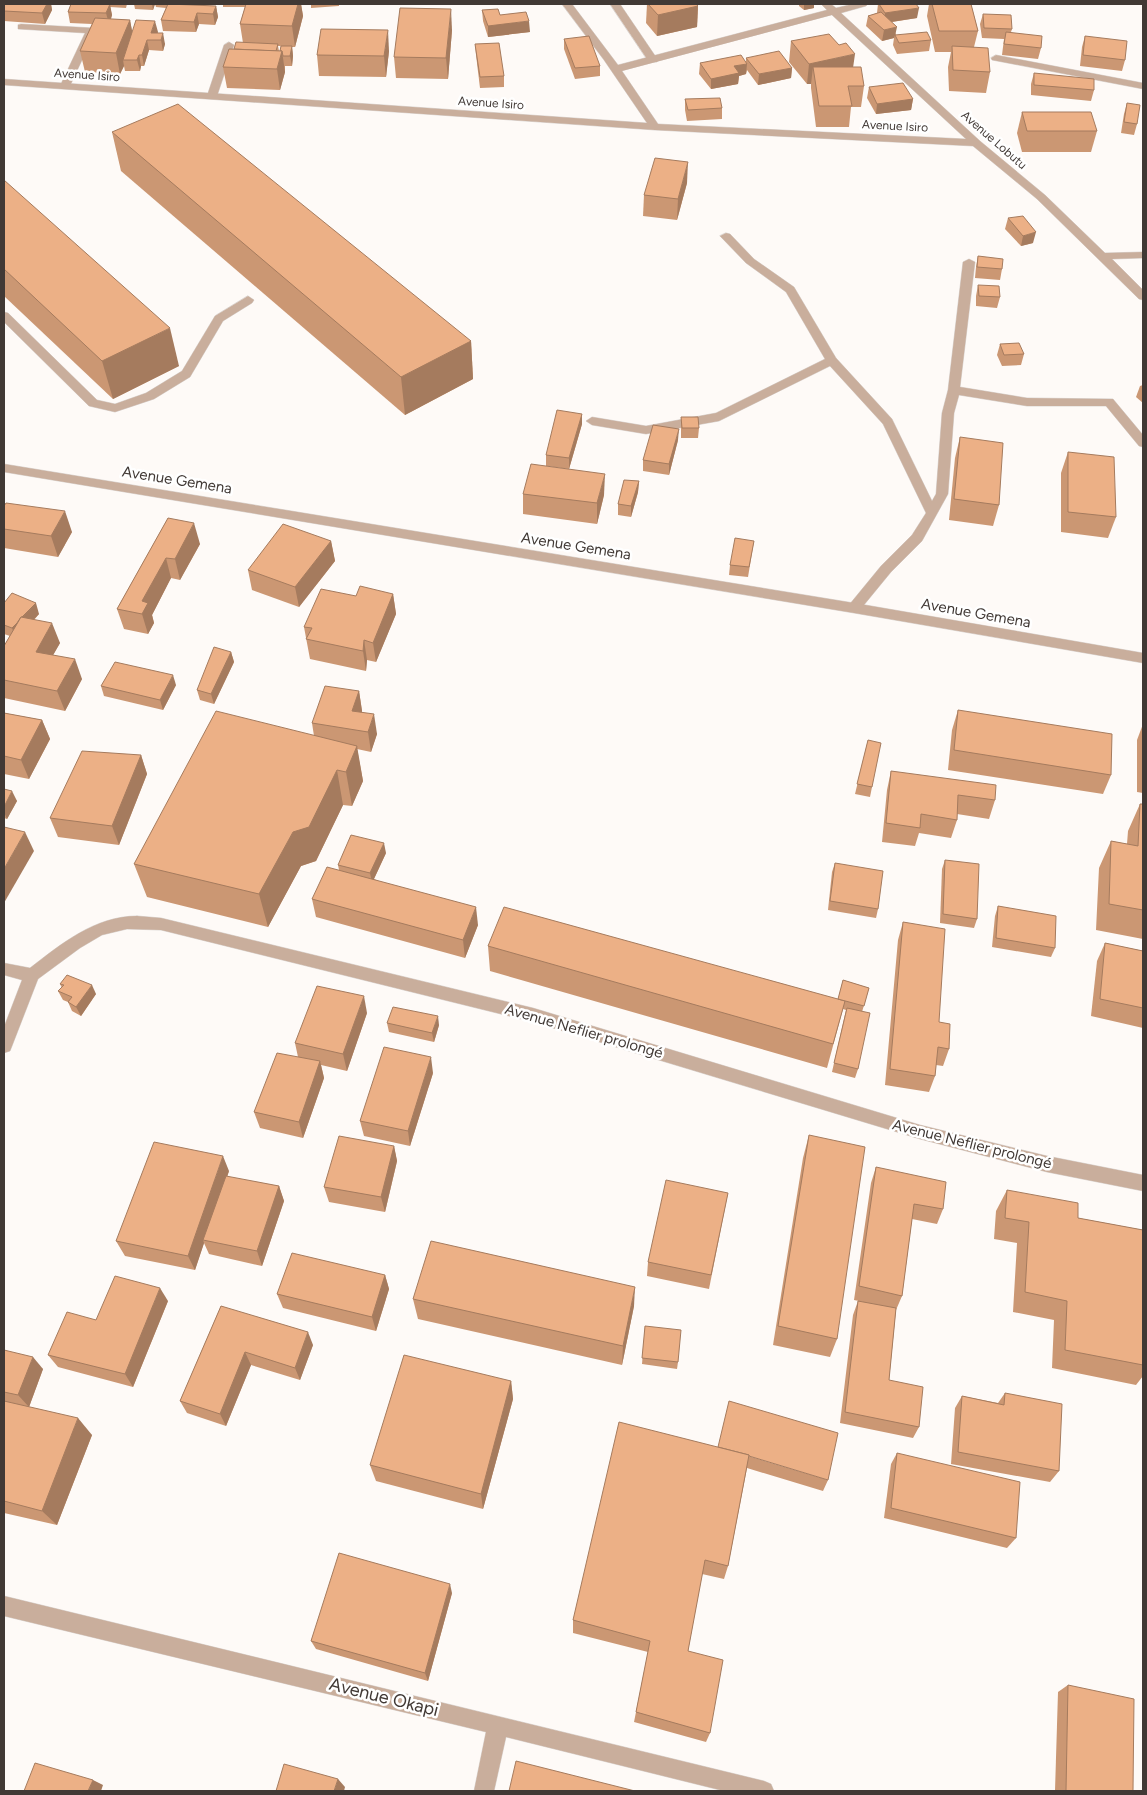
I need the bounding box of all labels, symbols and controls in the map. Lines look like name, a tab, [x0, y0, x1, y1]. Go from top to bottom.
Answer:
street label: Avenue Isiro	[53, 66, 121, 84]
street label: Avenue Isiro	[457, 94, 525, 112]
street label: Avenue Lobutu	[959, 108, 1029, 172]
street label: Avenue Isiro	[862, 117, 928, 135]
street label: Avenue Gemena	[121, 462, 233, 498]
street label: Avenue Gemena	[520, 528, 632, 564]
street label: Avenue Gemena	[920, 594, 1032, 632]
street label: Avenue Neflier prolongé	[503, 1000, 665, 1062]
street label: Avenue Neflier prolongé	[890, 1115, 1054, 1173]
street label: Avenue Okapi	[327, 1673, 441, 1721]

